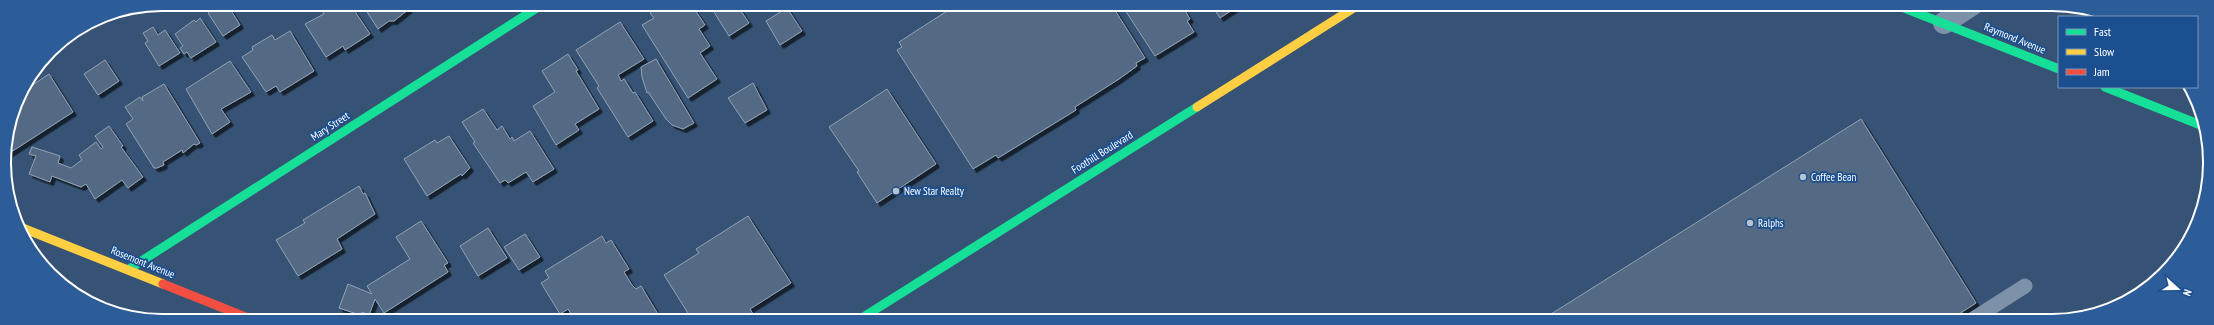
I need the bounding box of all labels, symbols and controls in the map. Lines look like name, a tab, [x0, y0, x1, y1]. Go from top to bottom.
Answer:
legend	[2058, 16, 2198, 88]
street label: Raymond Avenue	[1982, 19, 2048, 57]
text: Fast	[2094, 24, 2112, 39]
text: Slow	[2094, 44, 2115, 59]
text: Jam	[2093, 64, 2110, 79]
street label: Mary Street	[308, 108, 352, 144]
street label: Foothill Boulevard	[1069, 127, 1136, 176]
place label: Coffee Bean	[1811, 170, 1856, 184]
marker: Coffee Bean	[1798, 172, 1808, 182]
place label: New Star Realty	[904, 184, 965, 198]
marker: New Star Realty	[891, 186, 901, 196]
place label: Ralphs	[1758, 216, 1784, 230]
marker: Ralphs	[1745, 218, 1755, 228]
street label: Rosemont Avenue	[109, 243, 177, 281]
north arrow	[2158, 269, 2198, 309]
text: N	[2180, 287, 2195, 298]

